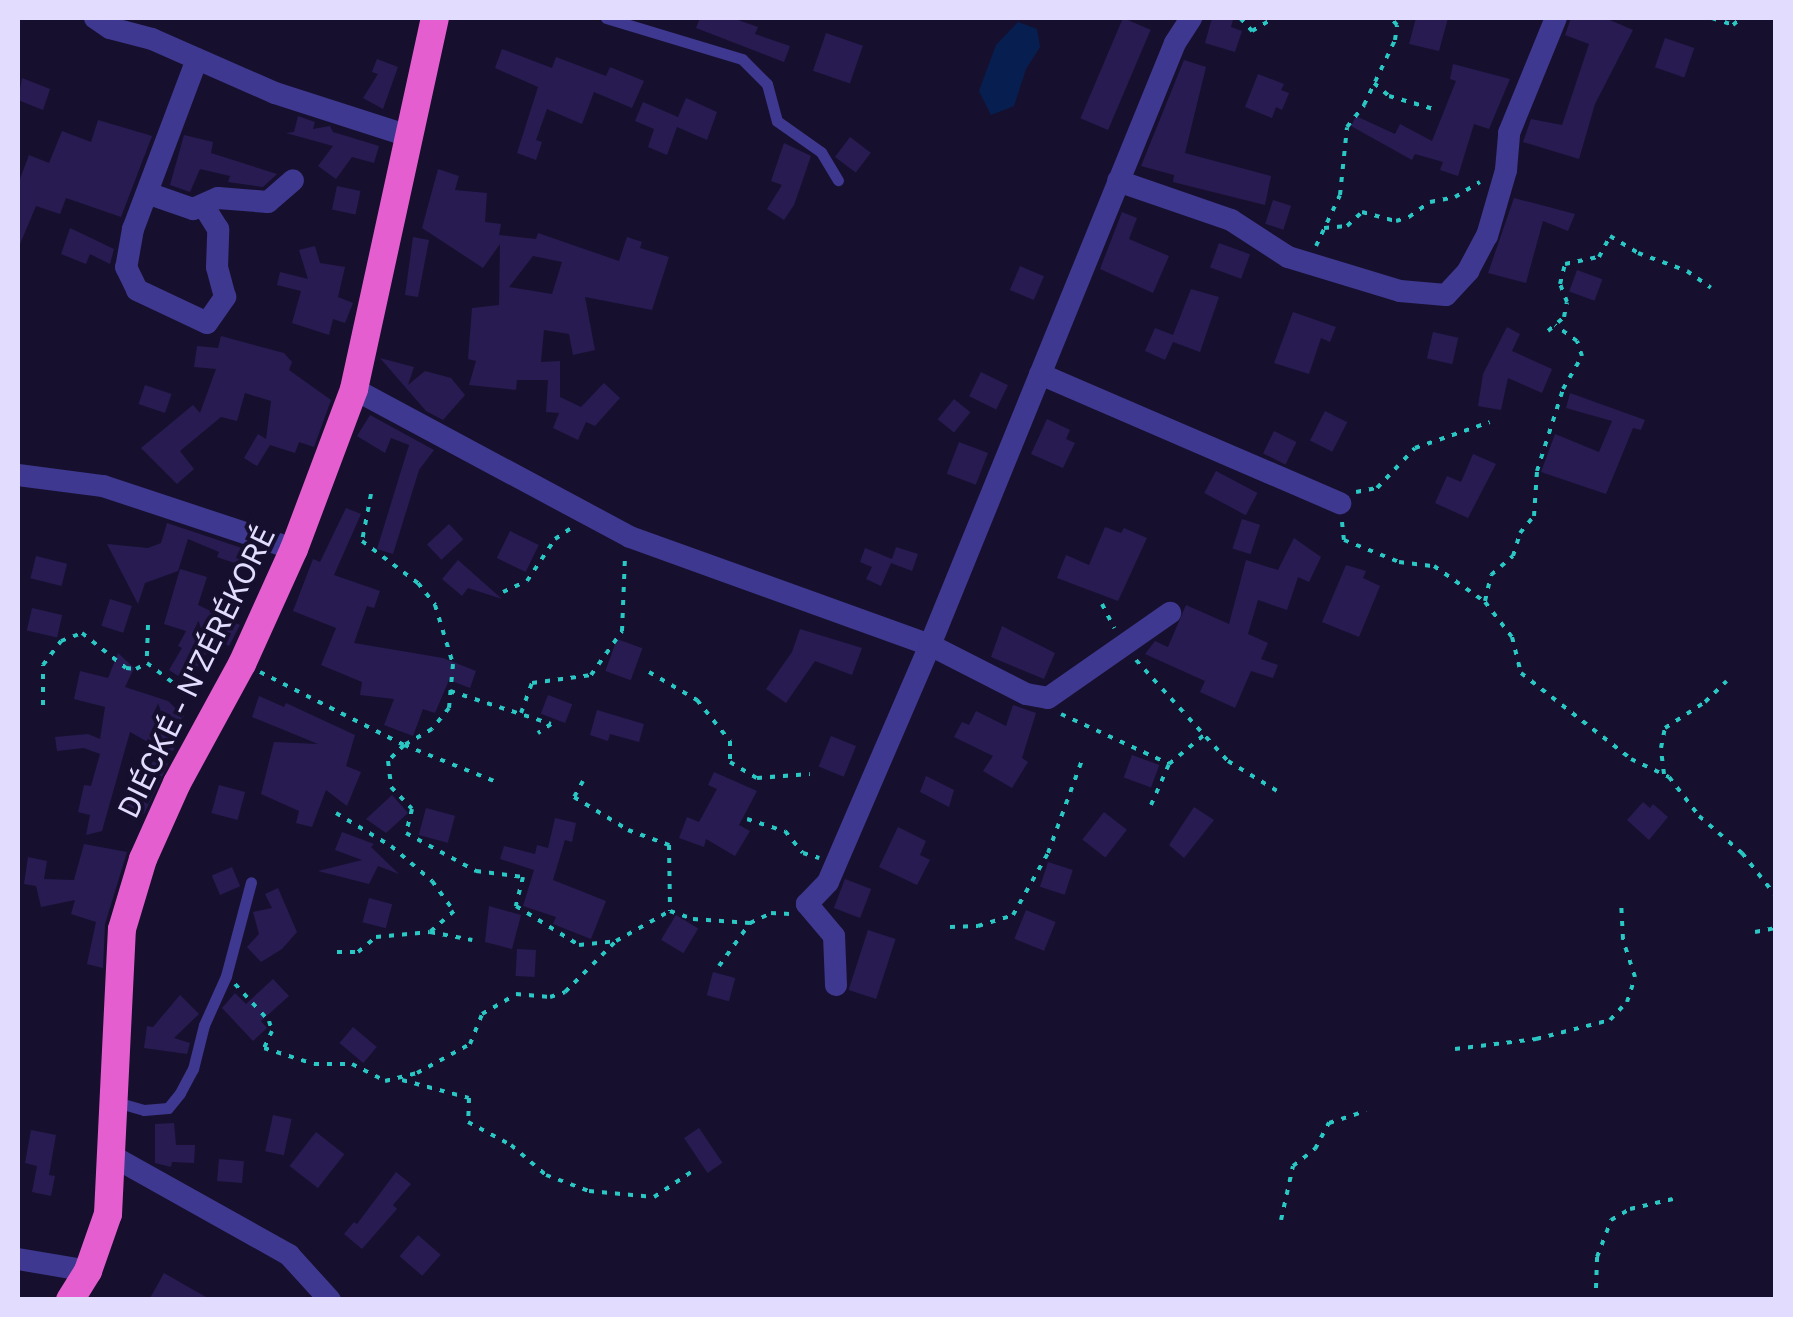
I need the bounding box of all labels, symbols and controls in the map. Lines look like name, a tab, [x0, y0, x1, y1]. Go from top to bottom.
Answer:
street label: DIÉCKÉ - N'ZÉRÉKORÉ	[110, 520, 282, 824]

